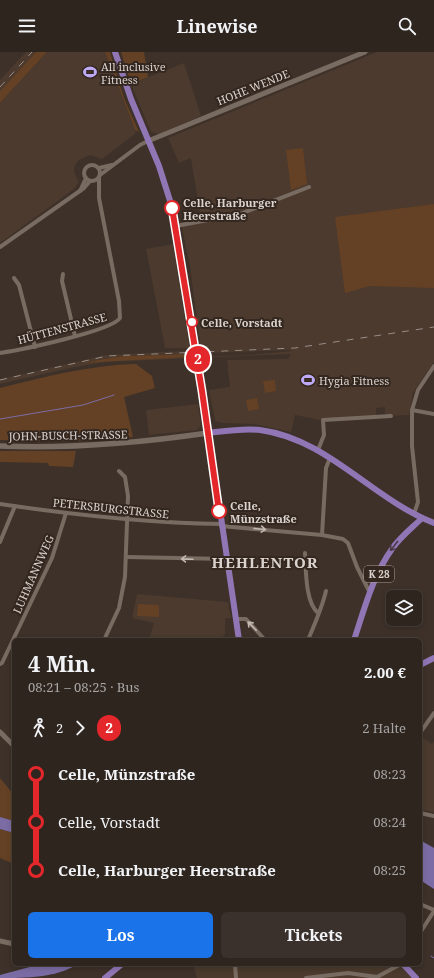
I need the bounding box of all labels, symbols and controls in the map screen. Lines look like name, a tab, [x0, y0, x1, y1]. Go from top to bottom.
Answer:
text: Linewise	[176, 14, 258, 38]
icon: menu	[16, 15, 38, 37]
icon: search	[396, 15, 418, 37]
place label: All inclusive Fitness	[101, 59, 166, 87]
sports icon: All inclusive Fitness	[82, 64, 98, 80]
street label: HOHE WENDE	[215, 66, 292, 108]
place label: Celle, Harburger Heerstraße	[183, 195, 277, 223]
marker: Celle, Harburger Heerstraße	[164, 200, 180, 216]
street label: HÜTTENSTRASSE	[16, 309, 108, 347]
place label: Celle, Vorstadt	[201, 315, 283, 330]
marker: Celle, Vorstadt	[186, 316, 198, 328]
line badge: 2	[185, 346, 211, 372]
text: 2	[194, 349, 202, 368]
sports icon: Hygia Fitness	[300, 372, 316, 388]
place label: Hygia Fitness	[319, 373, 389, 388]
street label: JOHN-BUSCH-STRASSE	[7, 426, 128, 444]
street label: PETERSBURGSTRASSE	[52, 494, 170, 522]
place label: Celle, Münzstraße	[230, 498, 297, 526]
marker: Celle, Münzstraße	[211, 503, 227, 519]
one-way arrow	[253, 525, 266, 533]
street label: LUHMANNWEG	[9, 532, 57, 616]
one-way arrow	[390, 540, 399, 551]
district label: HEHLENTOR	[212, 552, 318, 572]
one-way arrow	[181, 555, 194, 562]
road number: K 28	[364, 566, 394, 582]
map controls	[386, 590, 422, 626]
button: layers	[386, 590, 422, 626]
one-way arrow	[247, 621, 257, 631]
text: 4 Min.	[28, 648, 96, 678]
text: 2.00 €	[364, 662, 406, 682]
text: 08:21 – 08:25 · Bus	[28, 678, 139, 696]
icon: walk	[28, 717, 50, 739]
icon: forward	[69, 717, 91, 739]
text: 2	[105, 718, 113, 737]
text: 2	[56, 719, 63, 737]
text: 2 Halte	[362, 719, 406, 737]
text: Celle, Münzstraße	[58, 764, 195, 784]
text: 08:23	[373, 765, 406, 783]
text: Celle, Vorstadt	[58, 812, 160, 832]
text: 08:24	[373, 813, 406, 831]
text: Celle, Harburger Heerstraße	[58, 860, 276, 880]
text: 08:25	[373, 861, 406, 879]
button: Los	[28, 912, 213, 958]
button: Tickets	[221, 912, 406, 958]

